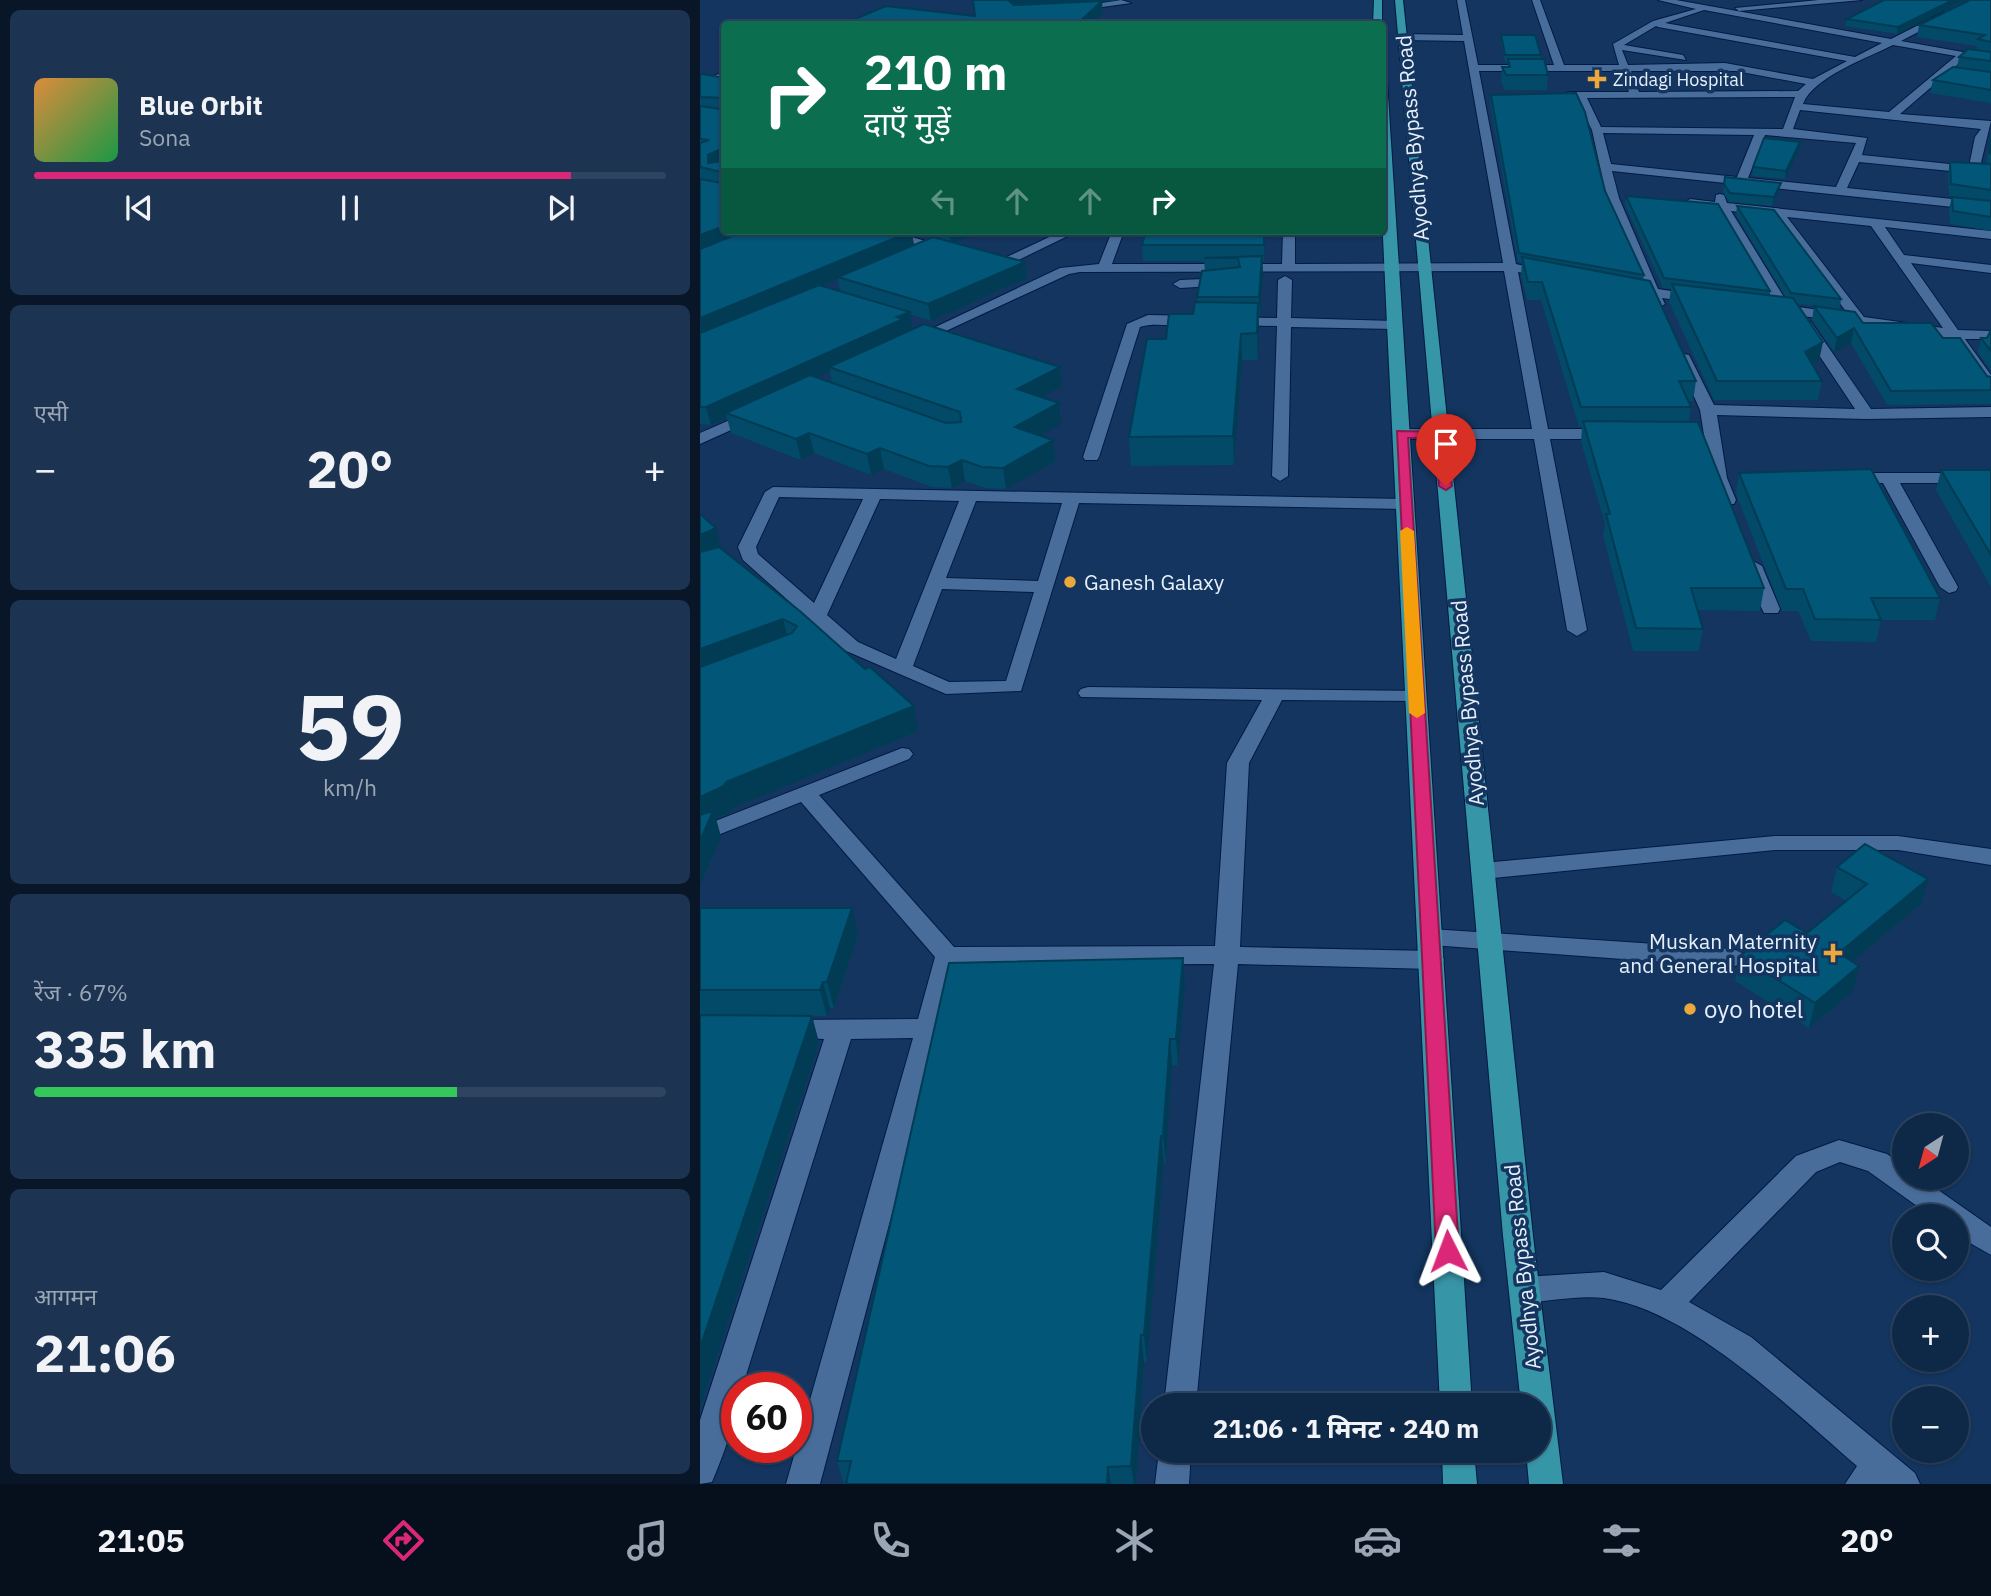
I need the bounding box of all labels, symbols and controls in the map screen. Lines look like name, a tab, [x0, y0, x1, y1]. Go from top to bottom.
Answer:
street label: Ayodhya Bypass Road	[1389, 34, 1435, 242]
text: 210 m	[864, 40, 1008, 103]
icon: right	[749, 49, 840, 140]
place label: Zindagi Hospital	[1613, 68, 1744, 91]
marker: Zindagi Hospital	[1587, 69, 1607, 89]
text: Blue Orbit	[139, 88, 263, 122]
text: दाएँ मुड़ें	[864, 102, 951, 144]
text: Sona	[139, 122, 191, 152]
icon: left	[925, 182, 963, 220]
icon: ahead	[998, 182, 1036, 220]
icon: ahead	[1071, 182, 1109, 220]
icon: right	[1144, 182, 1182, 220]
icon: previous	[120, 189, 158, 227]
icon: pause	[331, 189, 369, 227]
icon: next	[542, 189, 580, 227]
text: एसी	[34, 397, 68, 427]
pin	[1416, 414, 1476, 486]
icon: arrive	[1427, 425, 1465, 463]
text: 20°	[307, 435, 393, 502]
text: −	[34, 444, 57, 493]
text: +	[643, 444, 666, 493]
place label: Ganesh Galaxy	[1084, 568, 1225, 596]
marker: Ganesh Galaxy	[1062, 574, 1078, 590]
street label: Ayodhya Bypass Road	[1444, 599, 1490, 807]
text: 59	[295, 667, 405, 785]
text: km/h	[323, 772, 377, 802]
place label: Muskan Maternity and General Hospital	[1619, 927, 1818, 979]
marker: Muskan Maternity and General Hospital	[1823, 943, 1843, 963]
text: रेंज · 67%	[34, 977, 128, 1007]
place label: oyo hotel	[1704, 993, 1803, 1025]
marker: oyo hotel	[1682, 1001, 1698, 1017]
text: 335 km	[34, 1015, 216, 1082]
north arrow	[1892, 1113, 1969, 1190]
map controls	[1892, 1113, 1969, 1463]
street label: Ayodhya Bypass Road	[1497, 1163, 1547, 1371]
button: search	[1892, 1204, 1969, 1281]
position arrow	[1411, 1214, 1485, 1288]
text: आगमन	[34, 1281, 97, 1311]
button: +	[1892, 1295, 1969, 1372]
text: 21:06	[34, 1319, 176, 1386]
speed limit sign: 60	[721, 1372, 812, 1463]
button: −	[1892, 1386, 1969, 1463]
text: 21:06 · 1 मिनट · 240 m	[1213, 1411, 1479, 1445]
icon: directions	[379, 1516, 428, 1565]
icon: music	[623, 1516, 672, 1565]
icon: phone	[866, 1516, 915, 1565]
icon: climate	[1110, 1516, 1159, 1565]
icon: car	[1353, 1516, 1402, 1565]
icon: filters	[1597, 1516, 1646, 1565]
text: 21:05	[97, 1519, 185, 1561]
text: 20°	[1840, 1519, 1894, 1561]

